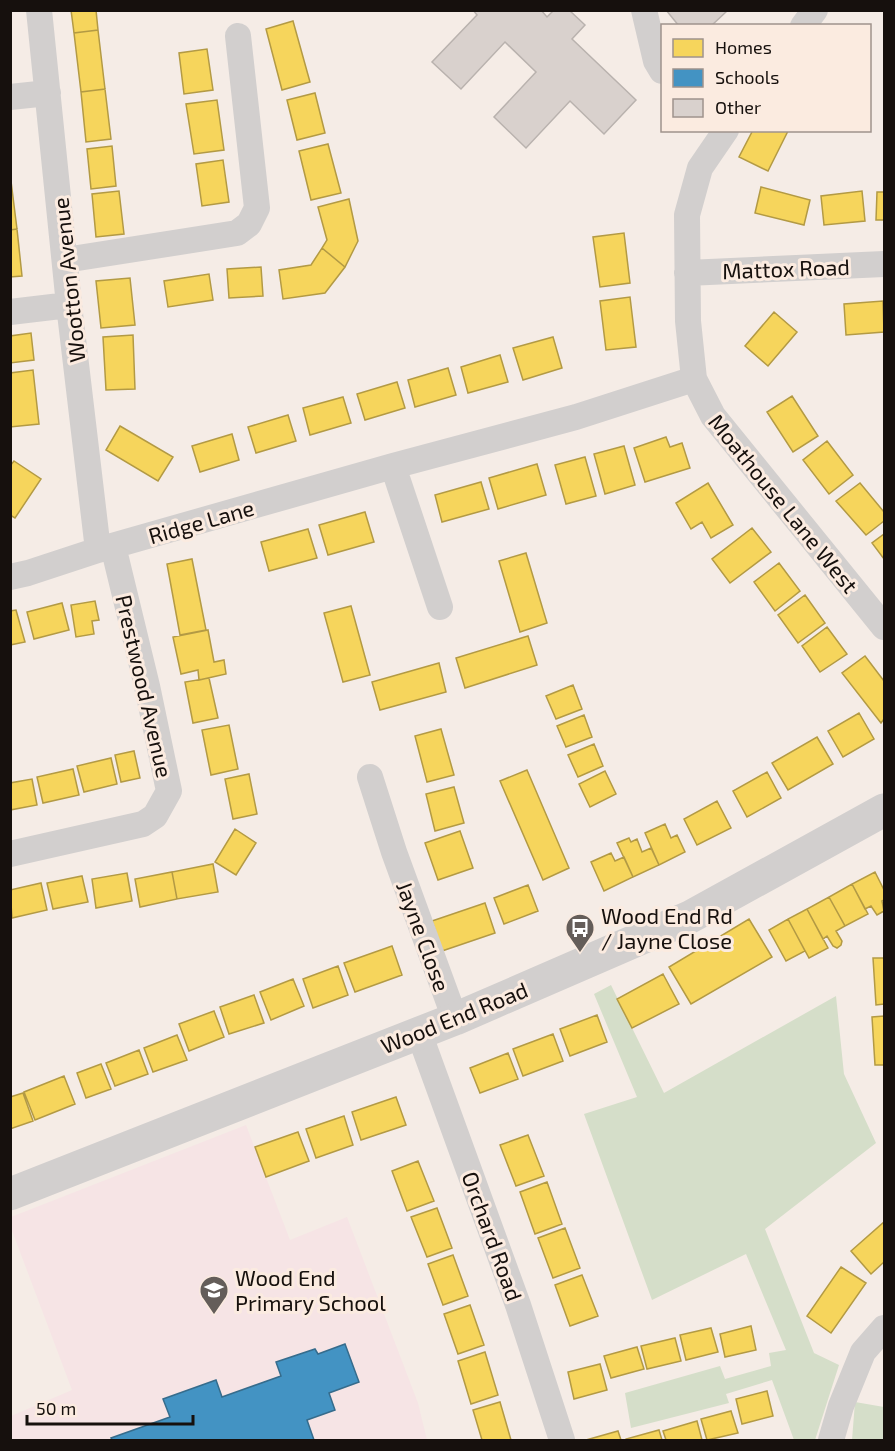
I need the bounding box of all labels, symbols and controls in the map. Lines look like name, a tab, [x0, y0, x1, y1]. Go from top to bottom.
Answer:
legend	[661, 24, 871, 132]
text: Homes	[715, 36, 772, 58]
text: Schools	[715, 66, 779, 88]
text: Other	[715, 96, 761, 118]
street label: Wootton Avenue	[46, 196, 90, 364]
street label: Mattox Road	[722, 253, 850, 283]
street label: Moathouse Lane West	[704, 408, 864, 598]
street label: Ridge Lane	[145, 494, 257, 548]
street label: Prestwood Avenue	[111, 592, 179, 780]
street label: Jayne Close	[392, 877, 456, 995]
place label: Wood End Rd / Jayne Close	[601, 902, 733, 953]
bus stop icon: Wood End Rd / Jayne Close	[564, 912, 596, 954]
street label: Wood End Road	[377, 976, 531, 1058]
street label: Orchard Road	[458, 1168, 528, 1304]
place label: Wood End Primary School	[235, 1264, 386, 1315]
school or university icon: Wood End Primary School	[198, 1274, 230, 1316]
scale bar	[27, 1388, 194, 1426]
text: 50 m	[36, 1397, 76, 1419]

